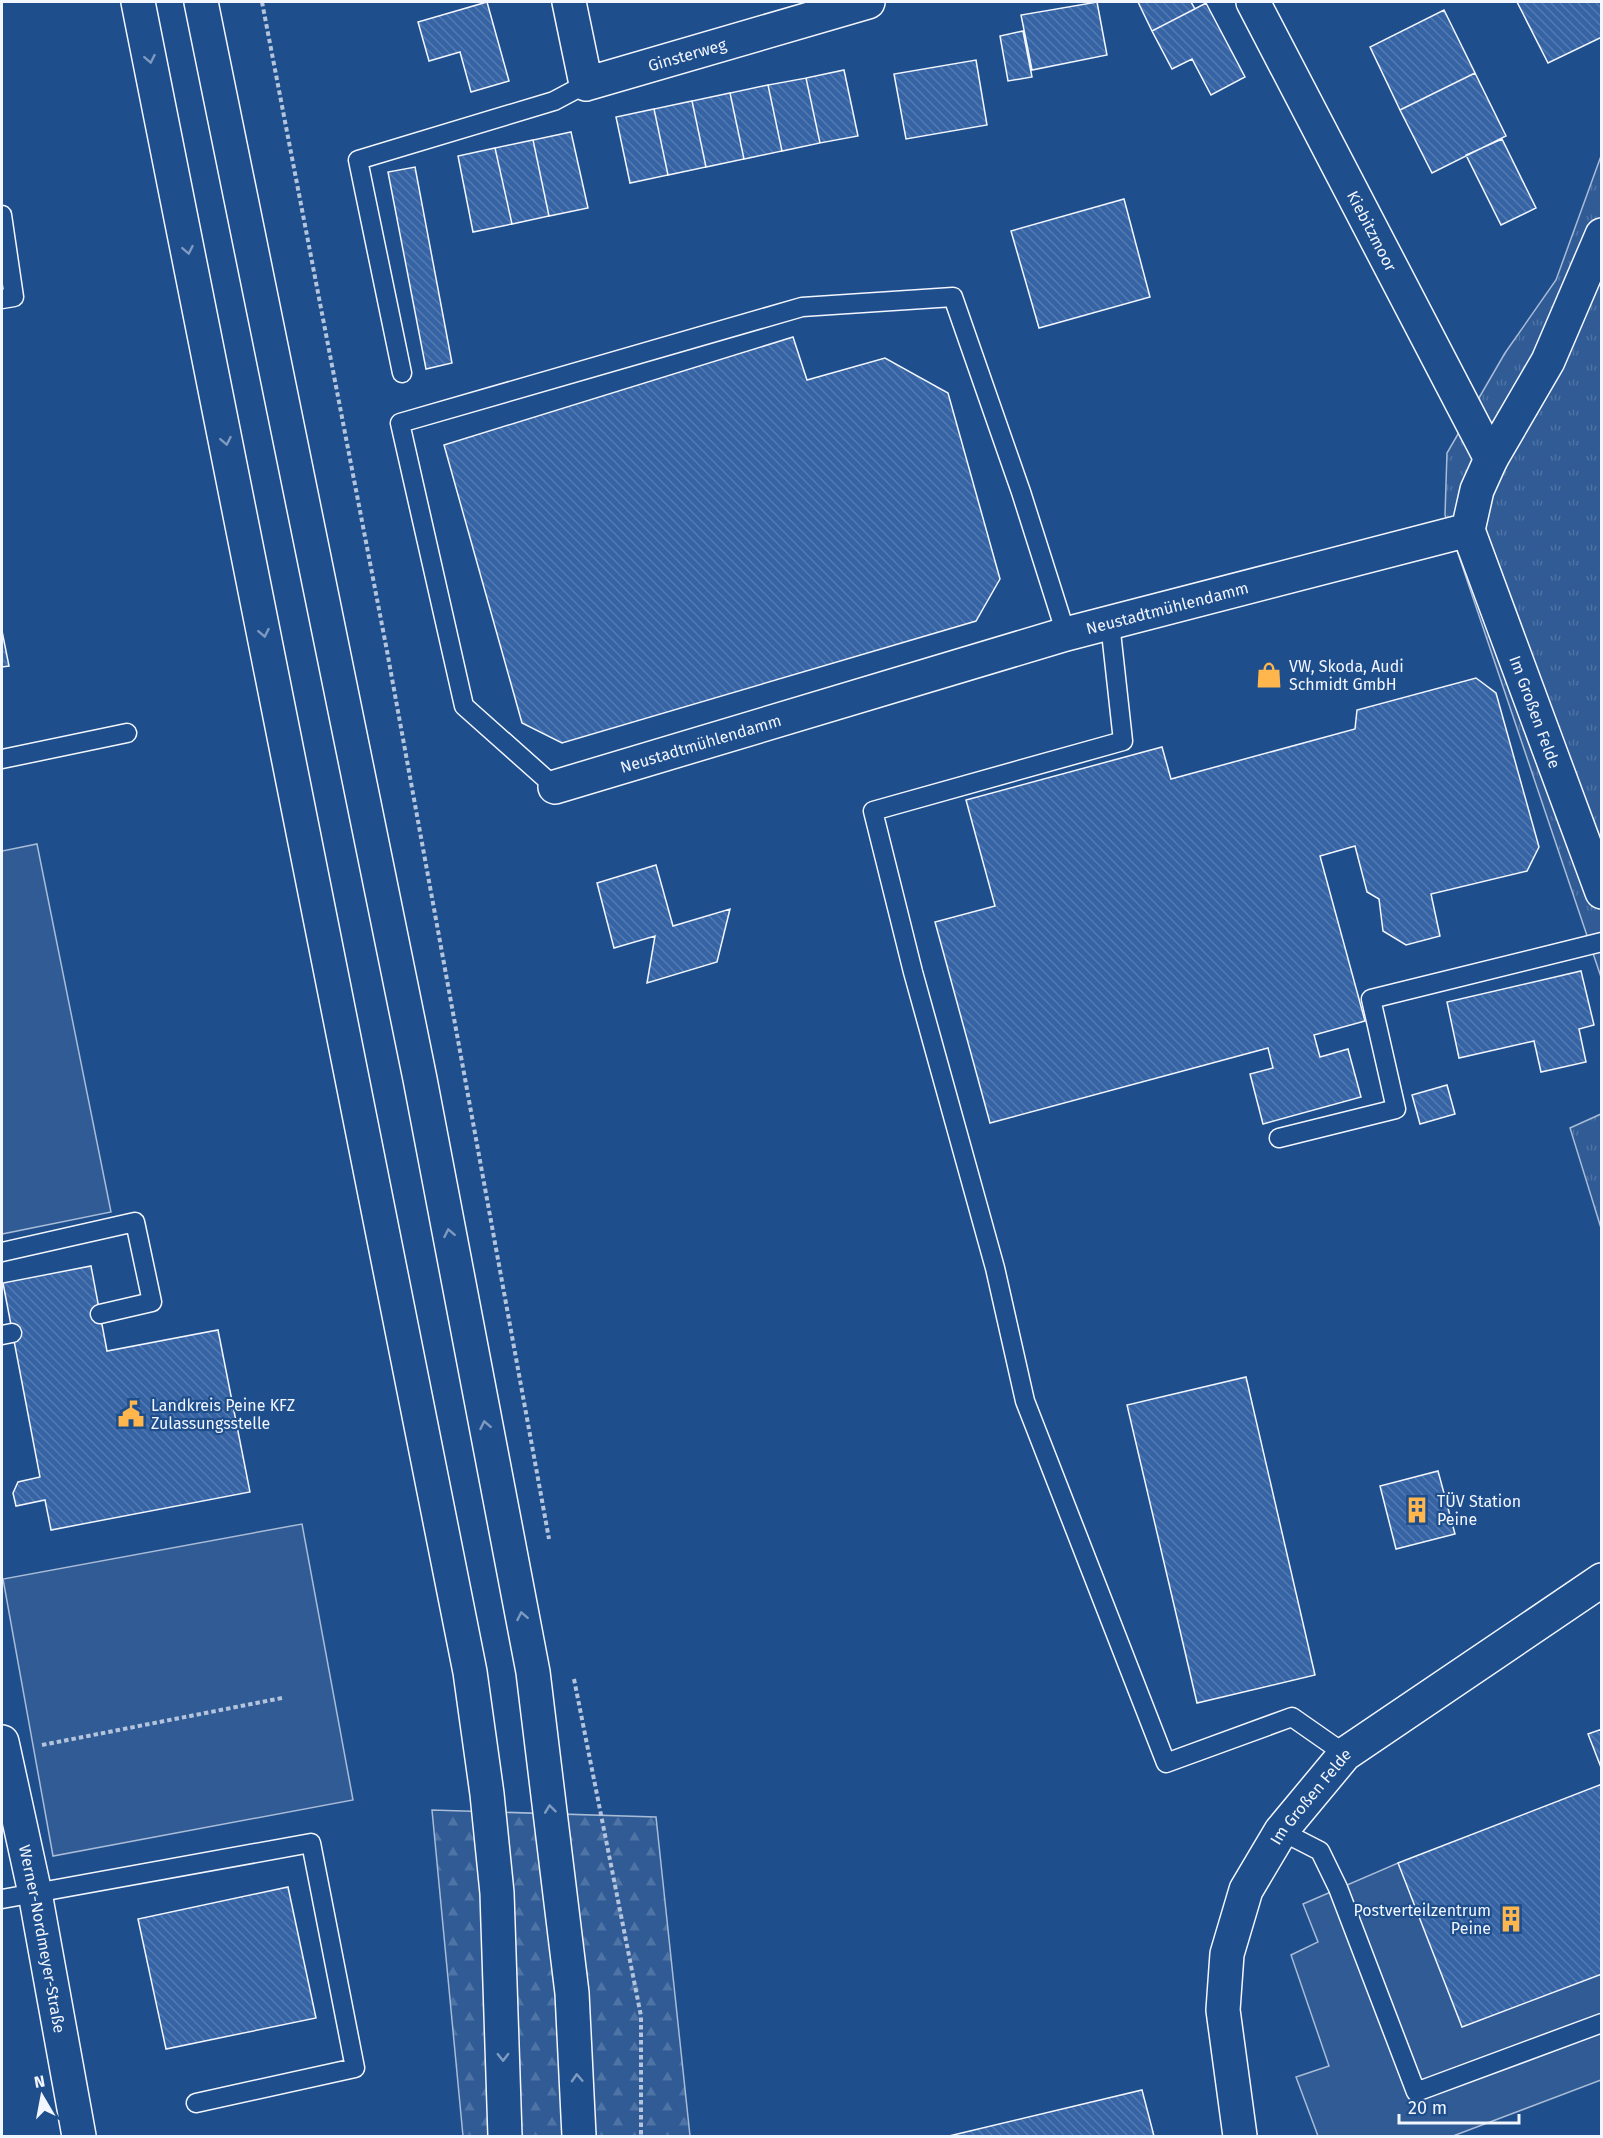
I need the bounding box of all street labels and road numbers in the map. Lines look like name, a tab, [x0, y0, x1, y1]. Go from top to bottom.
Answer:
street label: Ginsterweg	[646, 35, 729, 75]
street label: Kiebitzmoor	[1343, 188, 1401, 275]
street label: Neustadtmühlendamm	[1084, 578, 1251, 638]
street label: Im Großen Felde	[1505, 653, 1564, 771]
street label: Neustadtmühlendamm	[618, 711, 784, 777]
street label: Im Großen Felde	[1266, 1744, 1354, 1848]
street label: Werner-Nordmeyer-Straße	[15, 1843, 69, 2035]

